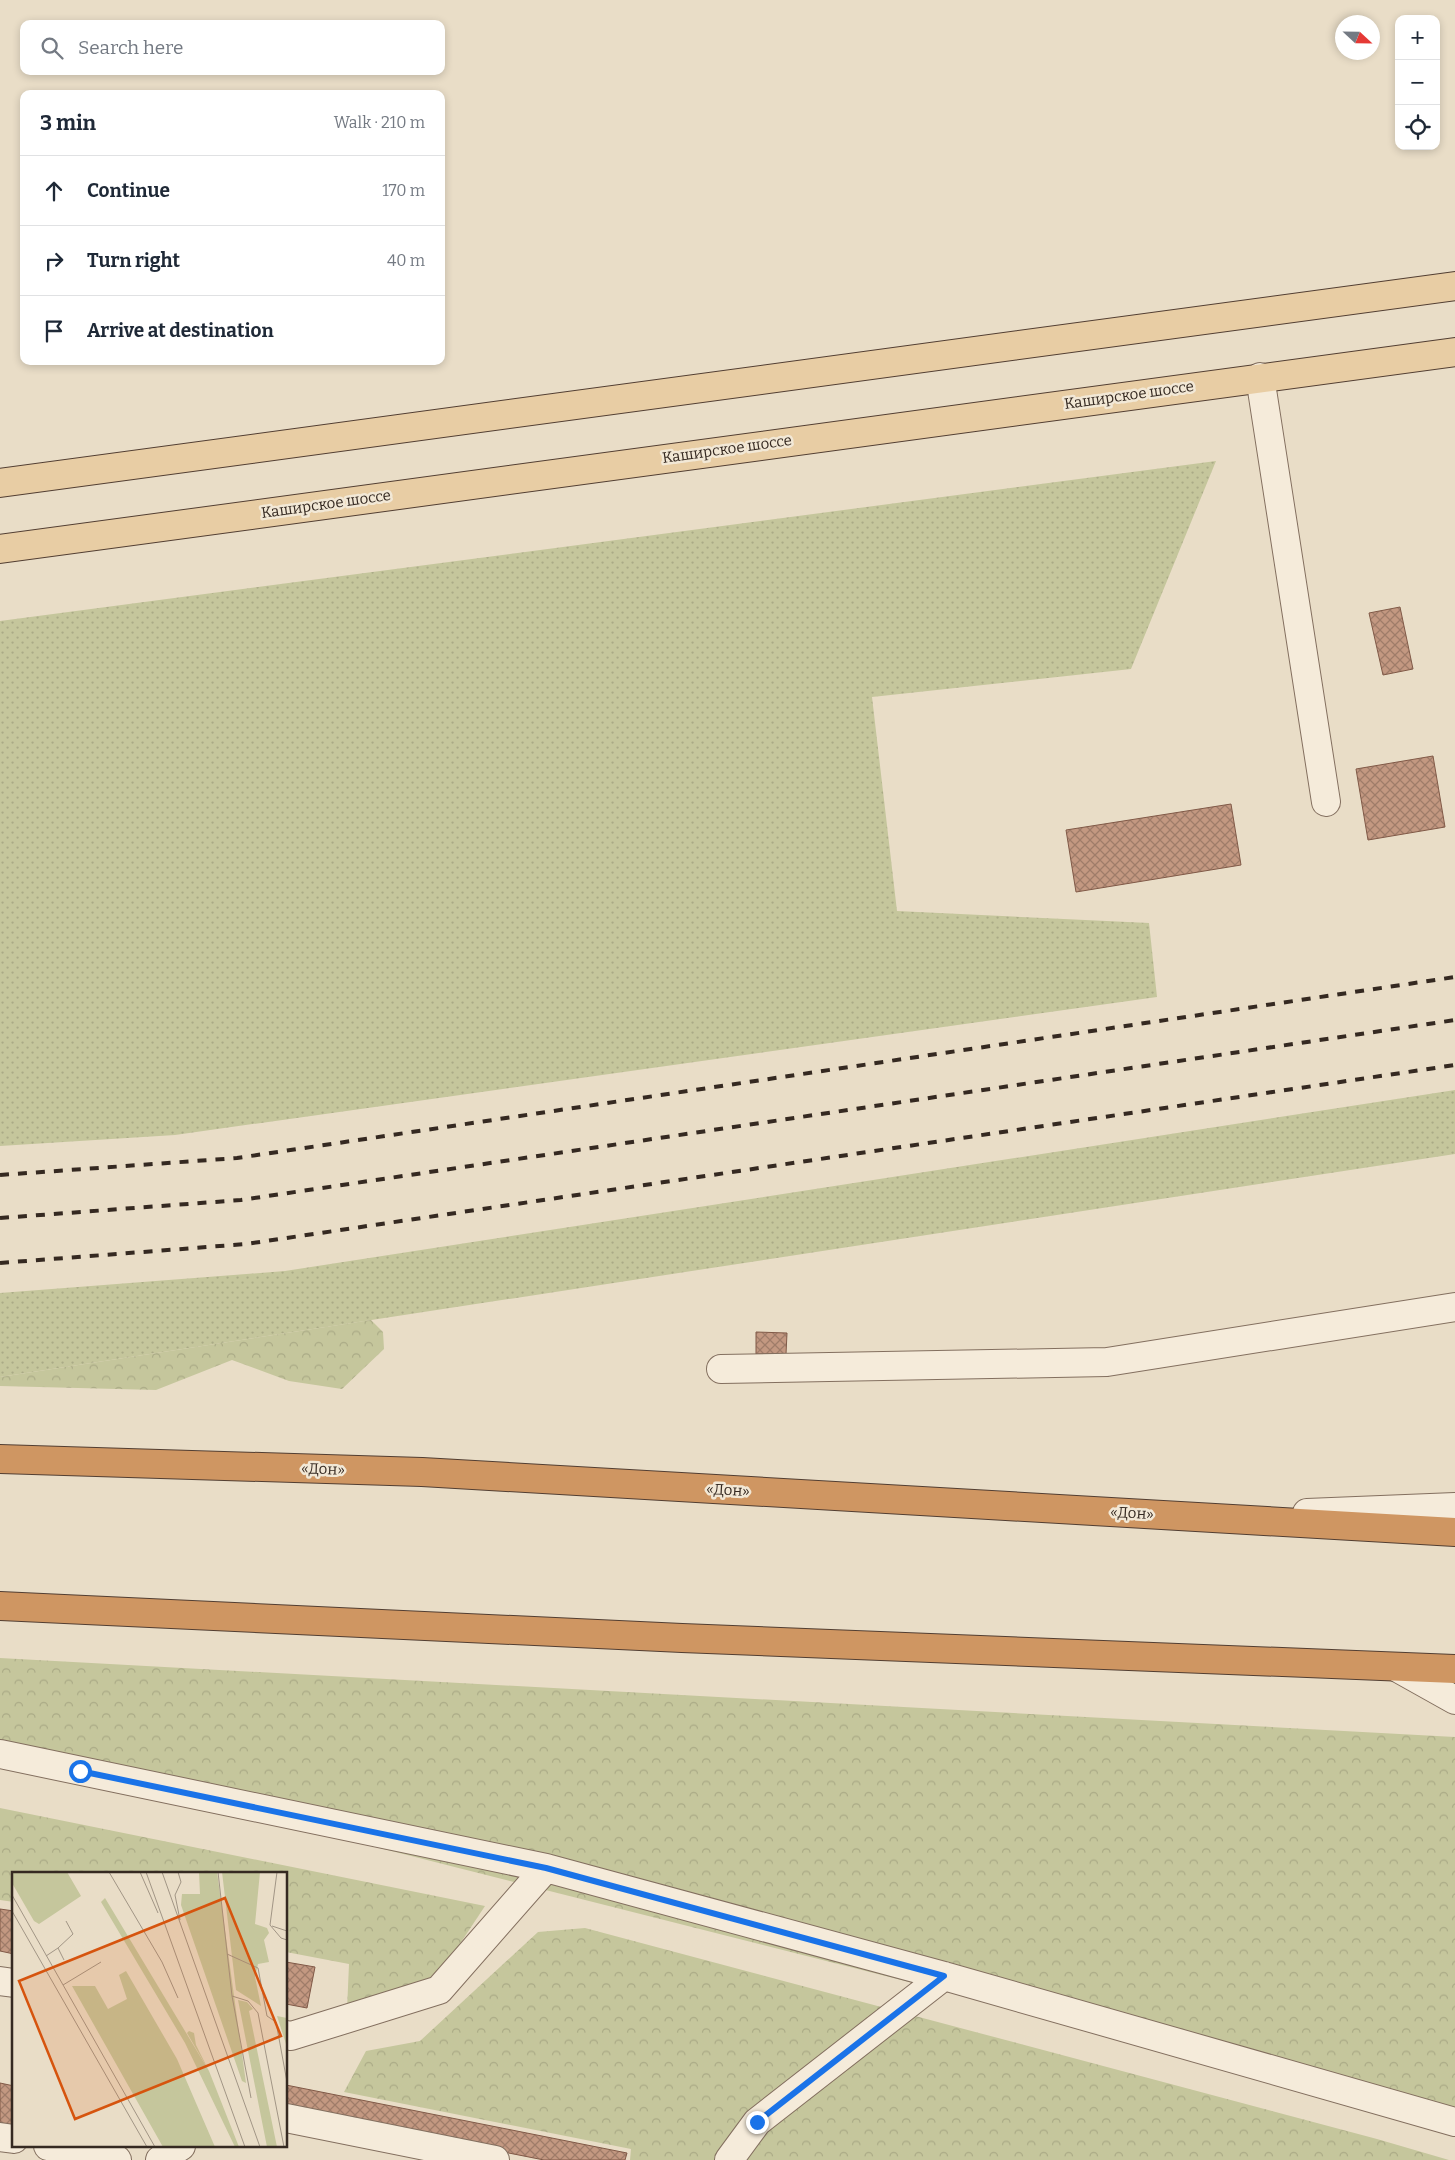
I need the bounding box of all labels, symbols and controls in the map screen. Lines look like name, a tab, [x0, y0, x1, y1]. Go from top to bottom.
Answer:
north arrow	[1335, 15, 1380, 60]
map controls	[1395, 15, 1440, 150]
button: +	[1395, 15, 1440, 60]
search box	[20, 20, 445, 75]
icon: search	[38, 34, 66, 62]
text: Search here	[78, 36, 183, 59]
button: −	[1395, 60, 1440, 105]
button: locate	[1395, 105, 1440, 150]
text: 3 min	[40, 110, 96, 136]
text: Walk · 210 m	[334, 113, 425, 132]
icon: ahead	[40, 177, 68, 205]
text: Continue	[87, 179, 170, 202]
text: 170 m	[382, 181, 425, 200]
icon: right	[40, 247, 68, 275]
text: Turn right	[87, 249, 180, 272]
text: 40 m	[387, 251, 425, 270]
icon: arrive	[40, 317, 68, 345]
text: Arrive at destination	[87, 319, 274, 342]
street label: Каширское шоссе	[1063, 377, 1195, 413]
street label: Каширское шоссе	[661, 431, 793, 467]
street label: Каширское шоссе	[260, 486, 392, 522]
street label: «Дон»	[301, 1459, 345, 1479]
street label: «Дон»	[706, 1480, 750, 1500]
street label: «Дон»	[1110, 1503, 1154, 1523]
route start	[69, 1760, 92, 1783]
inset map	[12, 1872, 288, 2148]
route end	[746, 2111, 769, 2134]

